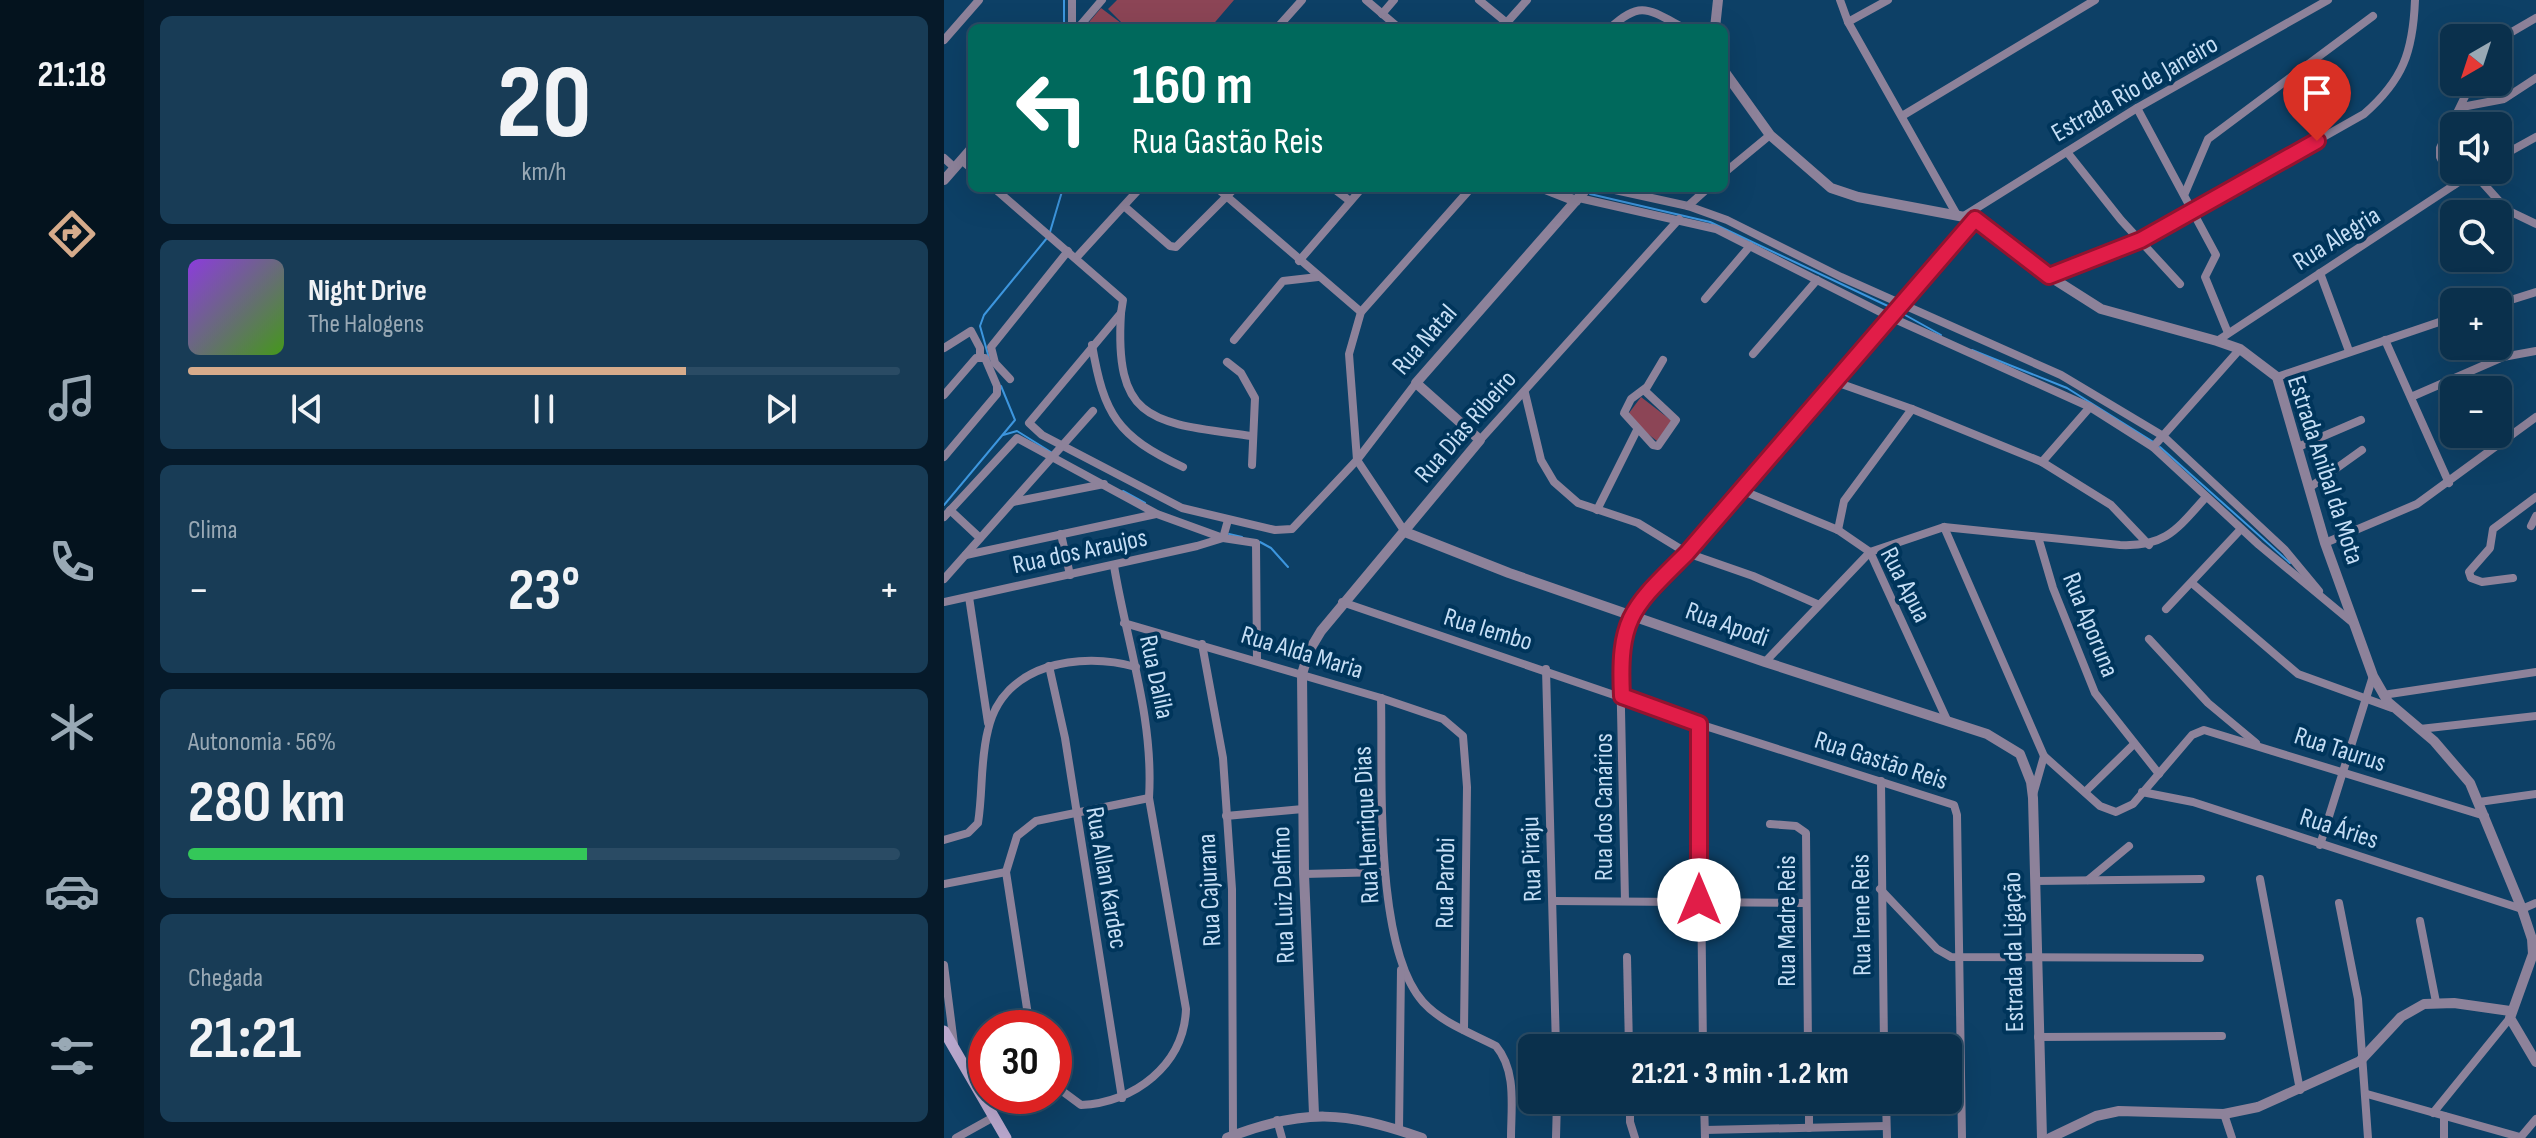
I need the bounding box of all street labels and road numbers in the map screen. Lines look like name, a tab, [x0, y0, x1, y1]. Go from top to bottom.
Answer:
street label: Estrada Rio de Janeiro	[2046, 29, 2224, 149]
street label: Rua Alegria	[2288, 200, 2386, 278]
street label: Rua Natal	[1386, 299, 1464, 381]
street label: Rua Dias Ribeiro	[1409, 364, 1523, 490]
street label: Estrada Anibal da Mota	[2280, 372, 2370, 568]
street label: Rua dos Araujos	[1010, 523, 1150, 581]
street label: Rua Apua	[1873, 542, 1937, 628]
street label: Rua Aporuna	[2055, 568, 2125, 682]
street label: Rua Apodi	[1681, 596, 1773, 654]
street label: Rua Iembo	[1440, 602, 1536, 658]
street label: Rua Alda Maria	[1237, 620, 1367, 686]
street label: Rua Dalila	[1132, 632, 1180, 722]
street label: Rua Taurus	[2290, 721, 2390, 779]
street label: Rua Gastão Reis	[1810, 725, 1952, 797]
street label: Rua dos Canários	[1589, 733, 1620, 881]
street label: Rua Henrique Dias	[1347, 746, 1387, 904]
street label: Rua Áries	[2296, 802, 2382, 856]
street label: Rua Allan Kardec	[1078, 804, 1134, 952]
street label: Rua Piraju	[1515, 816, 1549, 902]
street label: Rua Luiz Delfino	[1266, 826, 1302, 964]
street label: Rua Cajurana	[1192, 833, 1228, 947]
street label: Rua Parobi	[1430, 837, 1462, 929]
street label: Rua Irene Reis	[1845, 854, 1879, 976]
street label: Rua Madre Reis	[1772, 855, 1803, 987]
street label: Estrada da Ligação	[1997, 872, 2031, 1032]

